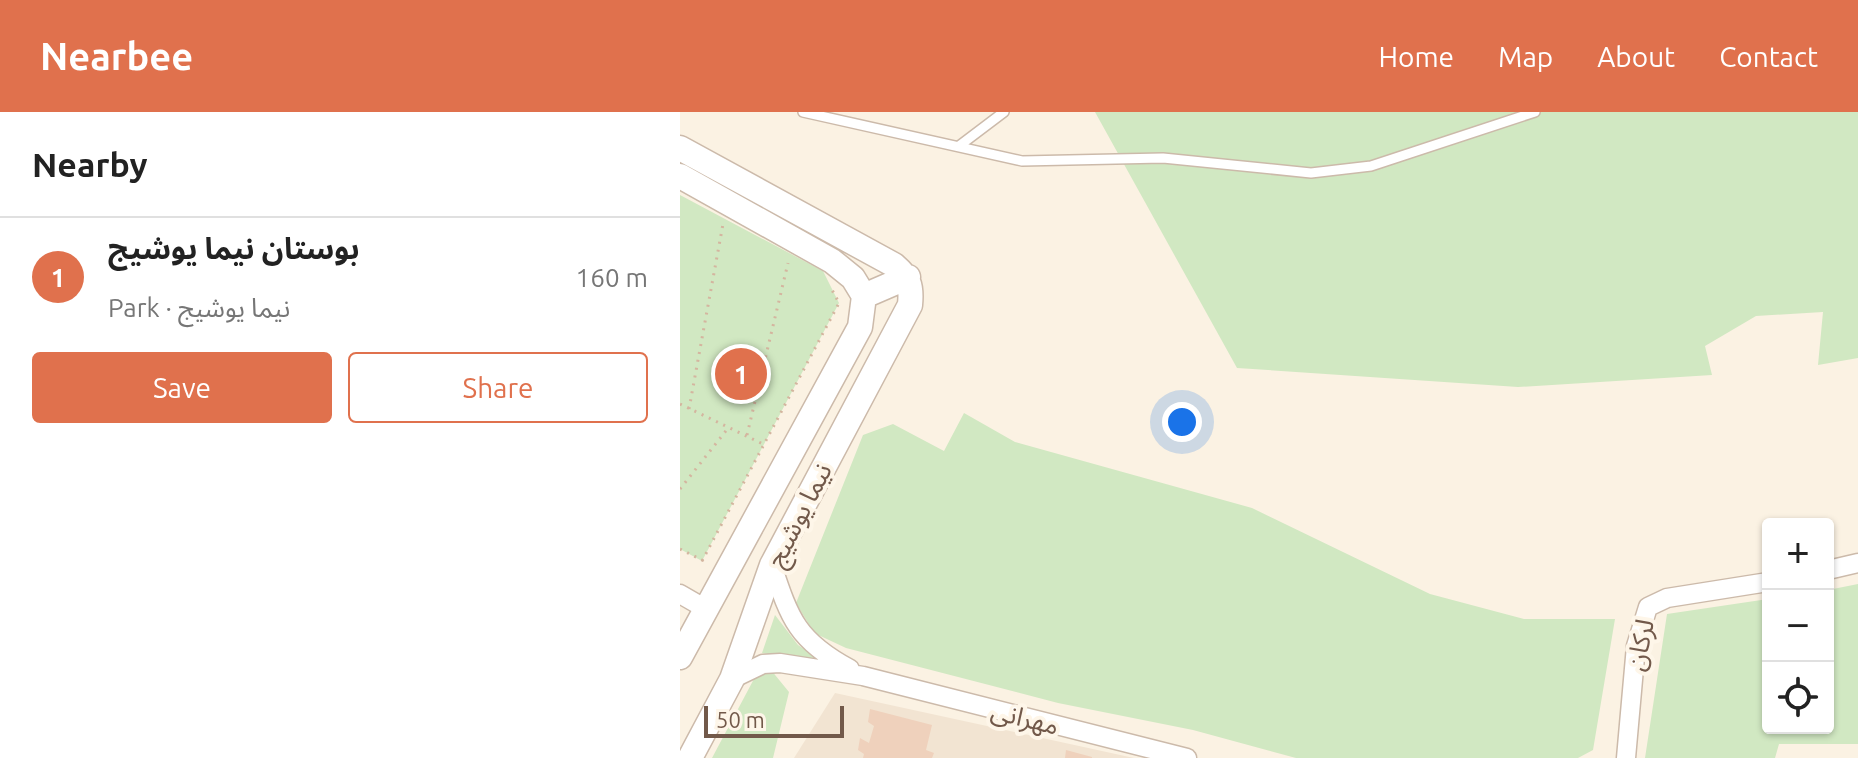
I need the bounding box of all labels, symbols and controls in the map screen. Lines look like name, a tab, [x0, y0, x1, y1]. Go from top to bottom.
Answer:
text: Nearbee	[40, 35, 193, 77]
text: Home	[1379, 41, 1454, 72]
text: Map	[1498, 41, 1553, 72]
text: About	[1597, 41, 1675, 72]
text: Contact	[1719, 41, 1818, 72]
text: Nearby	[32, 145, 147, 183]
text: بوستان نیما یوشیج	[108, 231, 359, 265]
text: 1	[51, 263, 65, 292]
text: 160 m	[576, 263, 648, 292]
text: Park · نیما یوشیج	[108, 293, 290, 322]
pin: 1	[715, 344, 767, 404]
button: Save	[32, 352, 332, 423]
button: Share	[348, 352, 648, 423]
your location	[1162, 402, 1202, 442]
street label: نیما یوشیج	[760, 458, 842, 574]
map controls	[1762, 518, 1834, 734]
button: +	[1762, 518, 1834, 590]
button: −	[1762, 590, 1834, 662]
street label: لرکان	[1620, 616, 1660, 674]
button: locate	[1762, 662, 1834, 734]
street label: مهرانی	[988, 695, 1062, 741]
scale bar	[704, 702, 844, 738]
text: 50 m	[716, 707, 765, 732]

